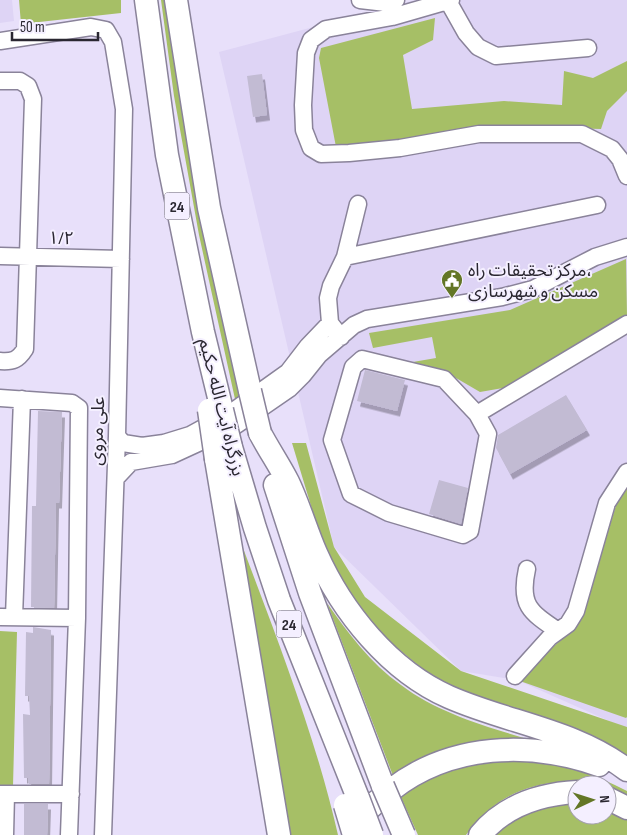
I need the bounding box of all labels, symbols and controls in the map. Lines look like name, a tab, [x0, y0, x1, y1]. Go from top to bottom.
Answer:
scale bar	[12, 10, 99, 42]
text: 50 m	[20, 18, 45, 37]
road number: 24	[164, 192, 190, 220]
street label: ۱/۲	[48, 228, 74, 249]
place label: مرکز تحقیقات راه، مسکن و شهرسازی	[468, 260, 598, 302]
public building icon: مرکز تحقیقات راه، مسکن و شهرسازی	[440, 268, 464, 299]
street label: بزرگراه آیت الله حکیم	[192, 336, 249, 479]
street label: علی مروی	[86, 396, 109, 466]
road number: 24	[276, 610, 302, 638]
north arrow	[567, 775, 617, 825]
text: N	[596, 795, 613, 803]

